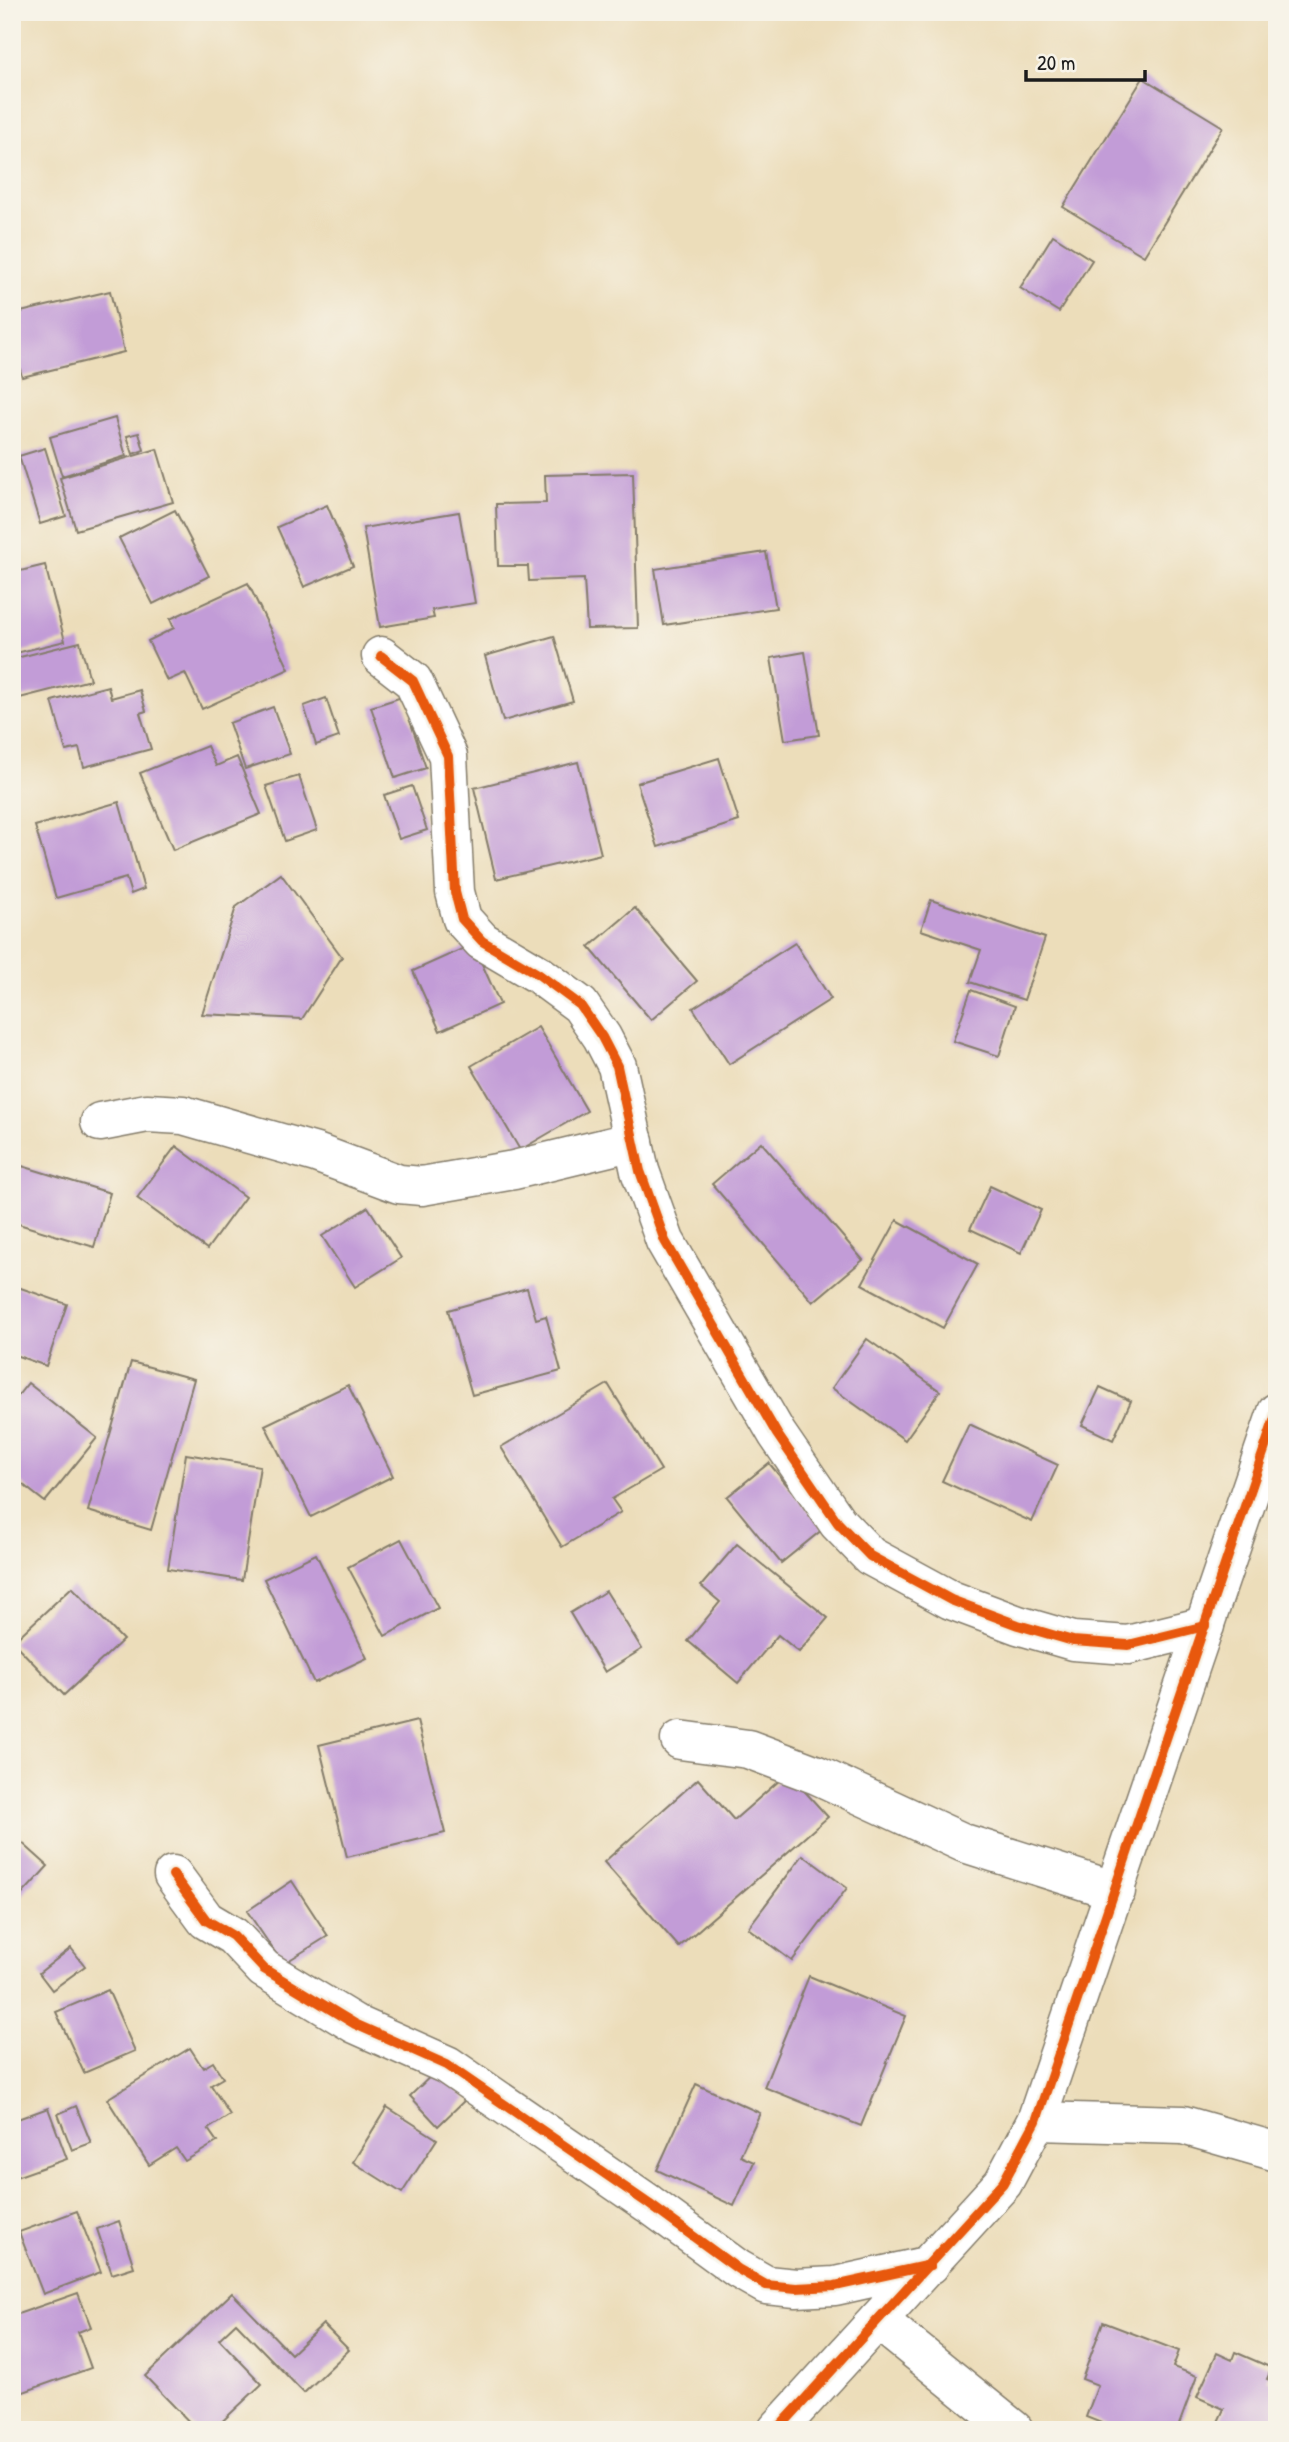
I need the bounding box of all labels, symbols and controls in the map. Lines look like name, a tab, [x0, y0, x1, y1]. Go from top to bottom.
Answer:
scale bar	[1026, 38, 1146, 82]
text: 20 m	[1037, 48, 1075, 77]

